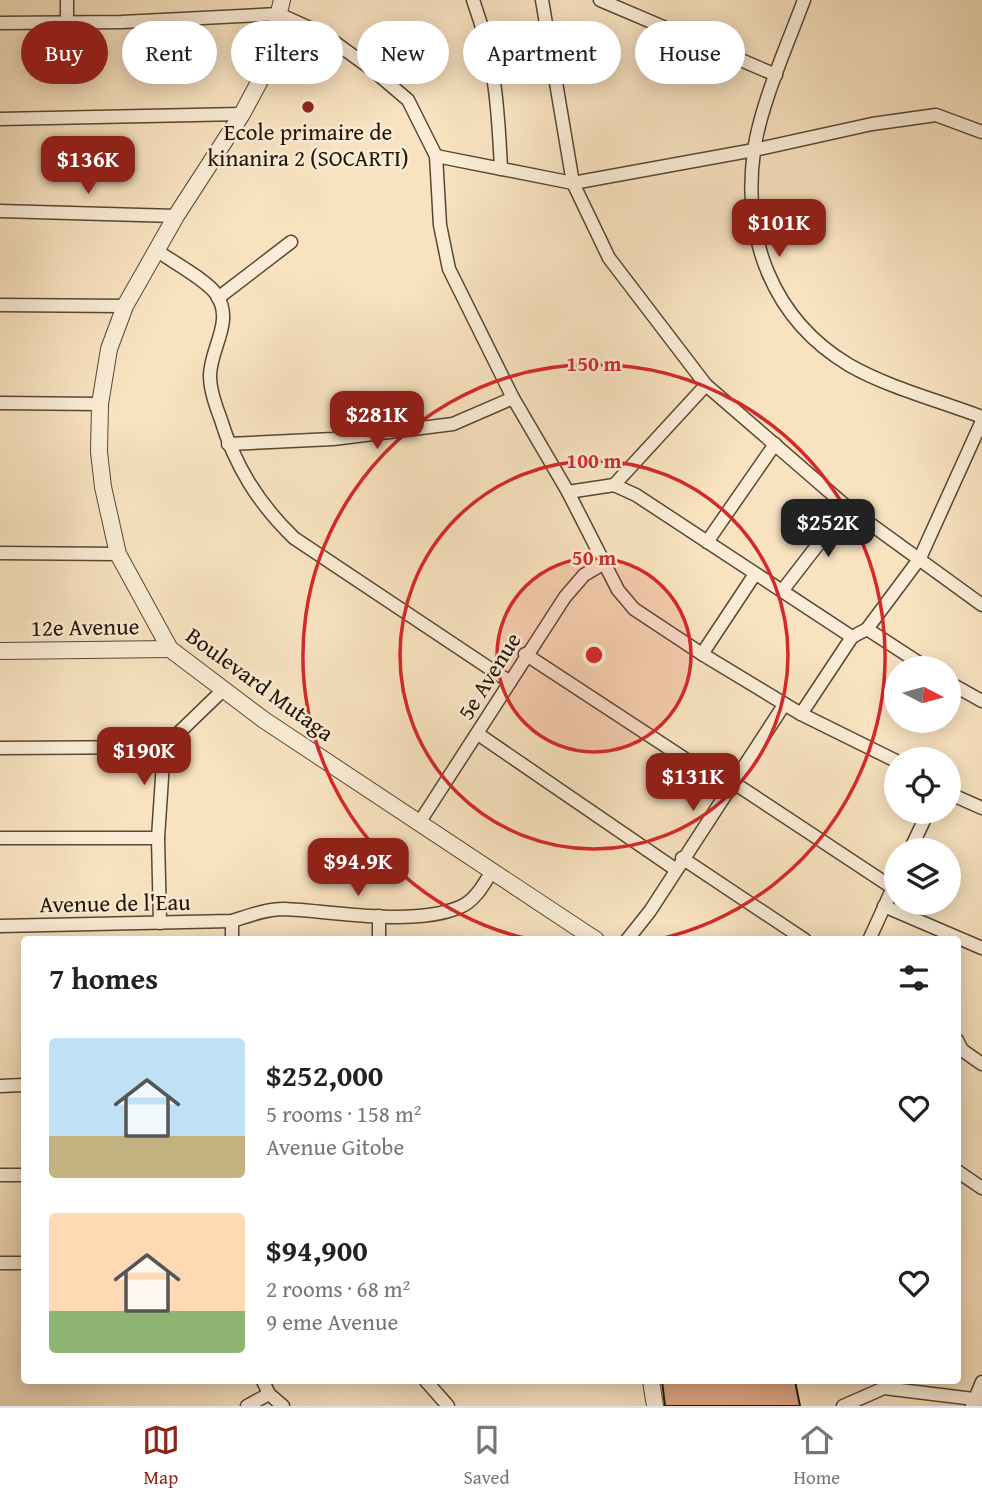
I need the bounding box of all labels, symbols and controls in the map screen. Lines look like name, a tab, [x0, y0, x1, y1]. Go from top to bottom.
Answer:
chip: Buy	[21, 21, 108, 84]
chip: Rent	[122, 21, 217, 84]
chip: Filters	[231, 21, 343, 84]
chip: New	[357, 21, 449, 84]
chip: Apartment	[463, 21, 621, 84]
chip: House	[635, 21, 745, 84]
marker: Ecole primaire de kinanira 2 (SOCARTI)	[300, 99, 316, 115]
place label: Ecole primaire de kinanira 2 (SOCARTI)	[207, 115, 409, 174]
pin: $136K	[39, 136, 137, 196]
text: $136K	[57, 142, 119, 175]
pin: $101K	[730, 200, 828, 259]
text: $101K	[748, 205, 810, 238]
text: 150 m	[566, 348, 622, 379]
pin: $281K	[328, 392, 426, 451]
text: $281K	[346, 397, 408, 430]
text: 100 m	[566, 445, 622, 476]
pin: $252K	[779, 500, 877, 559]
text: $252K	[797, 505, 859, 538]
text: 50 m	[572, 542, 616, 573]
street label: 12e Avenue	[30, 609, 140, 644]
street label: Boulevard Mutaga	[180, 619, 341, 749]
street label: 5e Avenue	[449, 626, 528, 726]
centre of rings	[582, 643, 606, 667]
north arrow	[884, 656, 961, 733]
map controls	[884, 656, 961, 915]
pin: $190K	[95, 728, 193, 787]
text: $190K	[113, 733, 175, 766]
button: locate	[884, 747, 961, 824]
pin: $131K	[644, 754, 742, 813]
text: $131K	[662, 759, 724, 792]
pin: $94.9K	[301, 838, 415, 898]
button: layers	[884, 838, 961, 915]
text: $94.9K	[324, 844, 392, 877]
street label: Avenue de l'Eau	[39, 885, 191, 920]
text: 7 homes	[49, 956, 158, 1000]
icon: filters	[895, 959, 933, 997]
text: $252,000	[266, 1053, 383, 1097]
icon: home	[105, 1066, 189, 1150]
icon: heart	[895, 1089, 933, 1127]
text: 5 rooms · 158 m²	[266, 1097, 421, 1130]
text: Avenue Gitobe	[266, 1130, 404, 1163]
text: $94,900	[266, 1228, 368, 1272]
icon: home	[105, 1241, 189, 1325]
icon: heart	[895, 1264, 933, 1302]
text: 2 rooms · 68 m²	[266, 1272, 410, 1305]
text: 9 eme Avenue	[266, 1305, 398, 1338]
tab: Map	[142, 1421, 180, 1491]
tab: Saved	[464, 1421, 510, 1491]
tab: Home	[793, 1421, 840, 1491]

